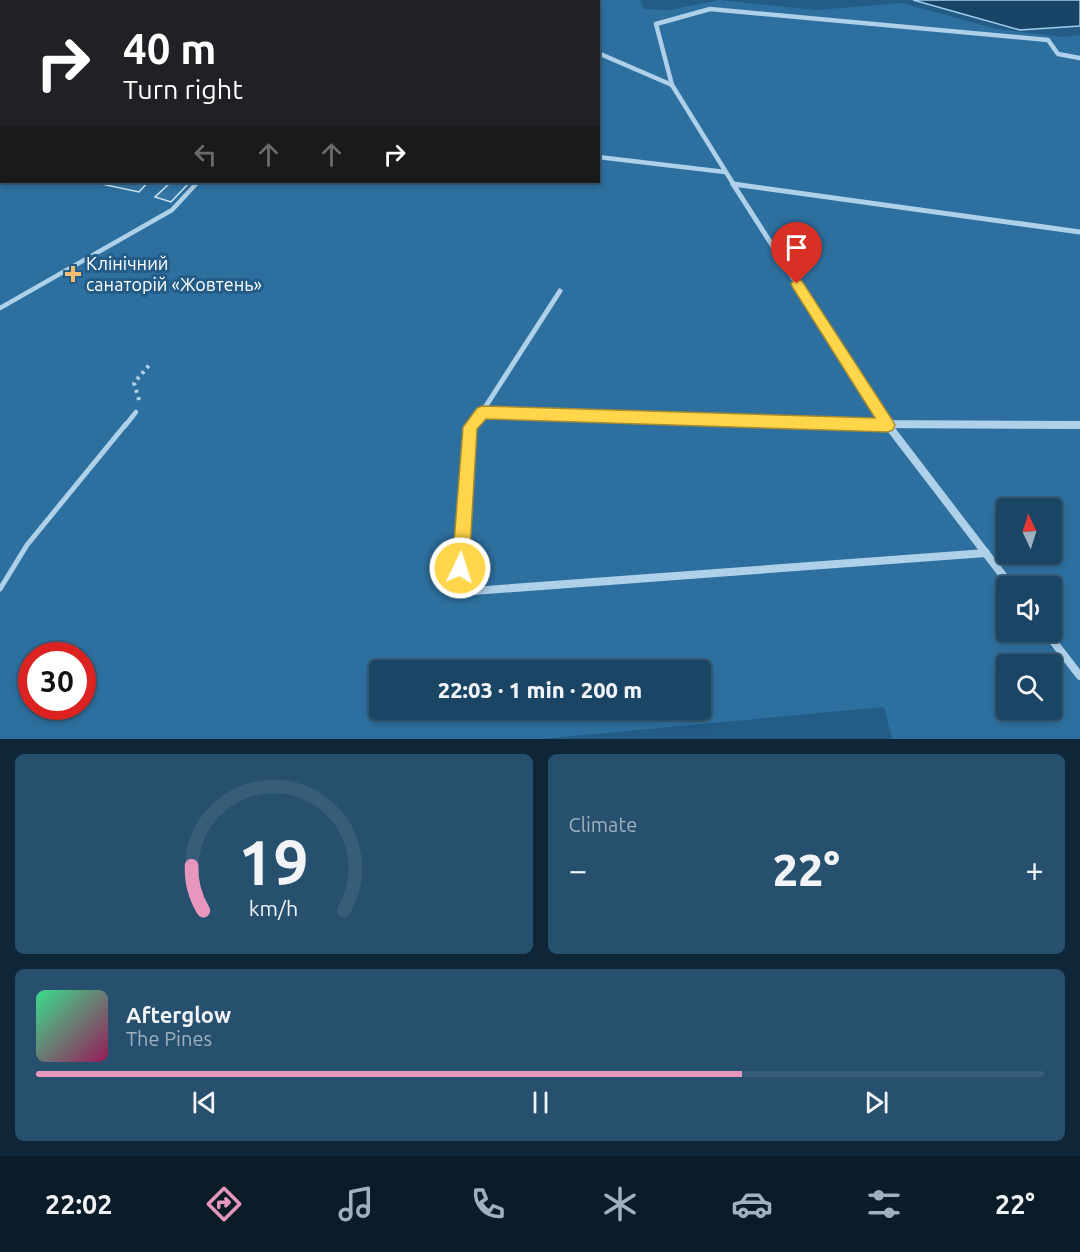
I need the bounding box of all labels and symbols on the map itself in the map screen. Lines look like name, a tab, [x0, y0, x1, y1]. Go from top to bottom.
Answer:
pin	[771, 222, 822, 284]
place label: Клінічний санаторій «Жовтень»	[86, 253, 262, 294]
marker: Клінічний санаторій «Жовтень»	[64, 265, 82, 283]
north arrow	[996, 498, 1062, 564]
position arrow	[428, 536, 492, 600]
speed limit sign: 30	[18, 642, 96, 720]

